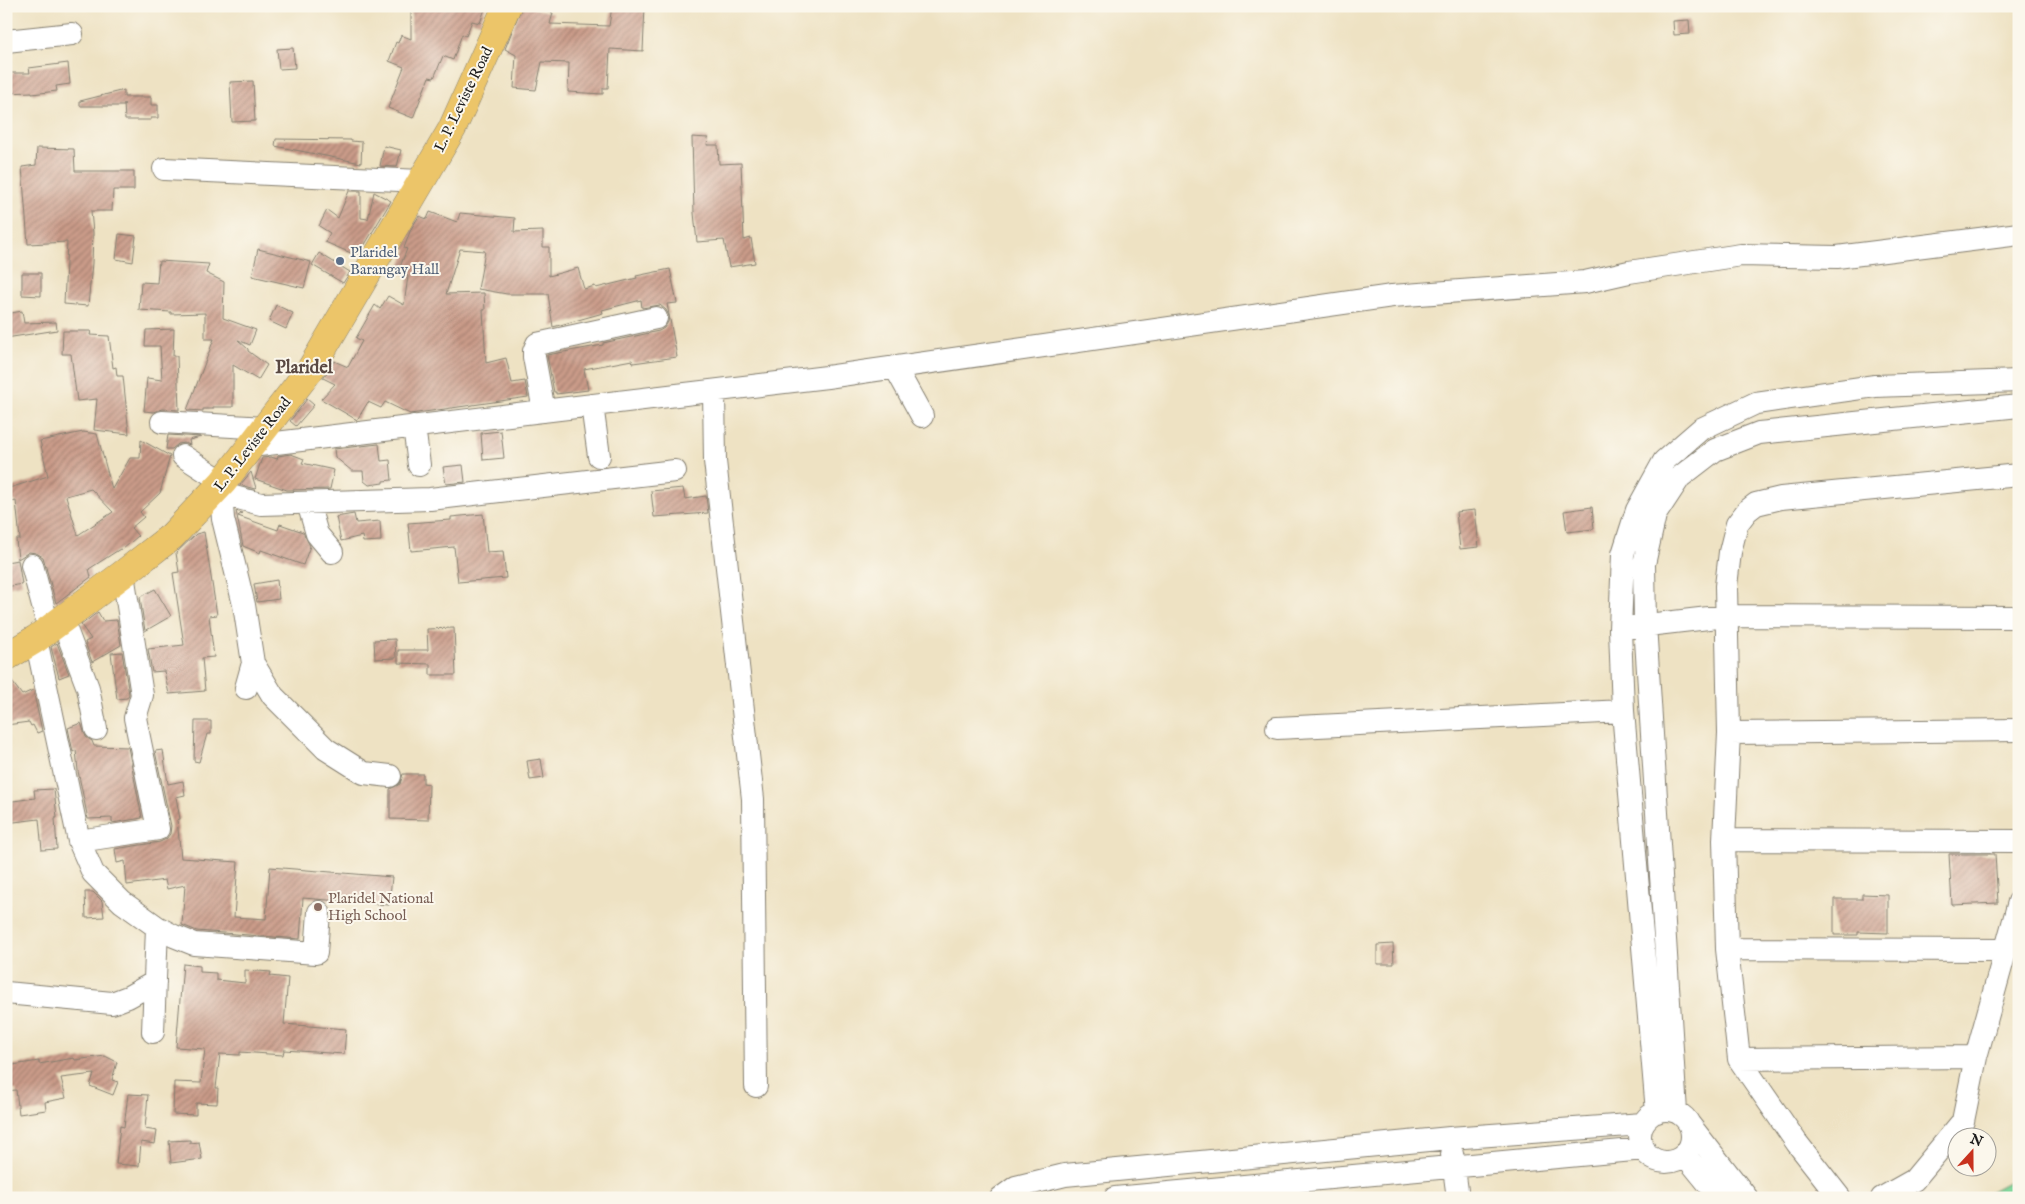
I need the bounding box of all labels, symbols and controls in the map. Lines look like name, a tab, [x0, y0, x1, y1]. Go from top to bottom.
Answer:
street label: L. P. Leviste Road	[430, 43, 498, 155]
place label: Plaridel Barangay Hall	[350, 243, 440, 279]
marker: Plaridel Barangay Hall	[334, 255, 346, 267]
district label: Plaridel	[275, 357, 334, 380]
street label: L. P. Leviste Road	[210, 393, 296, 495]
place label: Plaridel National High School	[328, 889, 435, 925]
marker: Plaridel National High School	[312, 901, 324, 913]
north arrow	[1948, 1126, 1998, 1176]
text: N	[1966, 1130, 1985, 1151]

